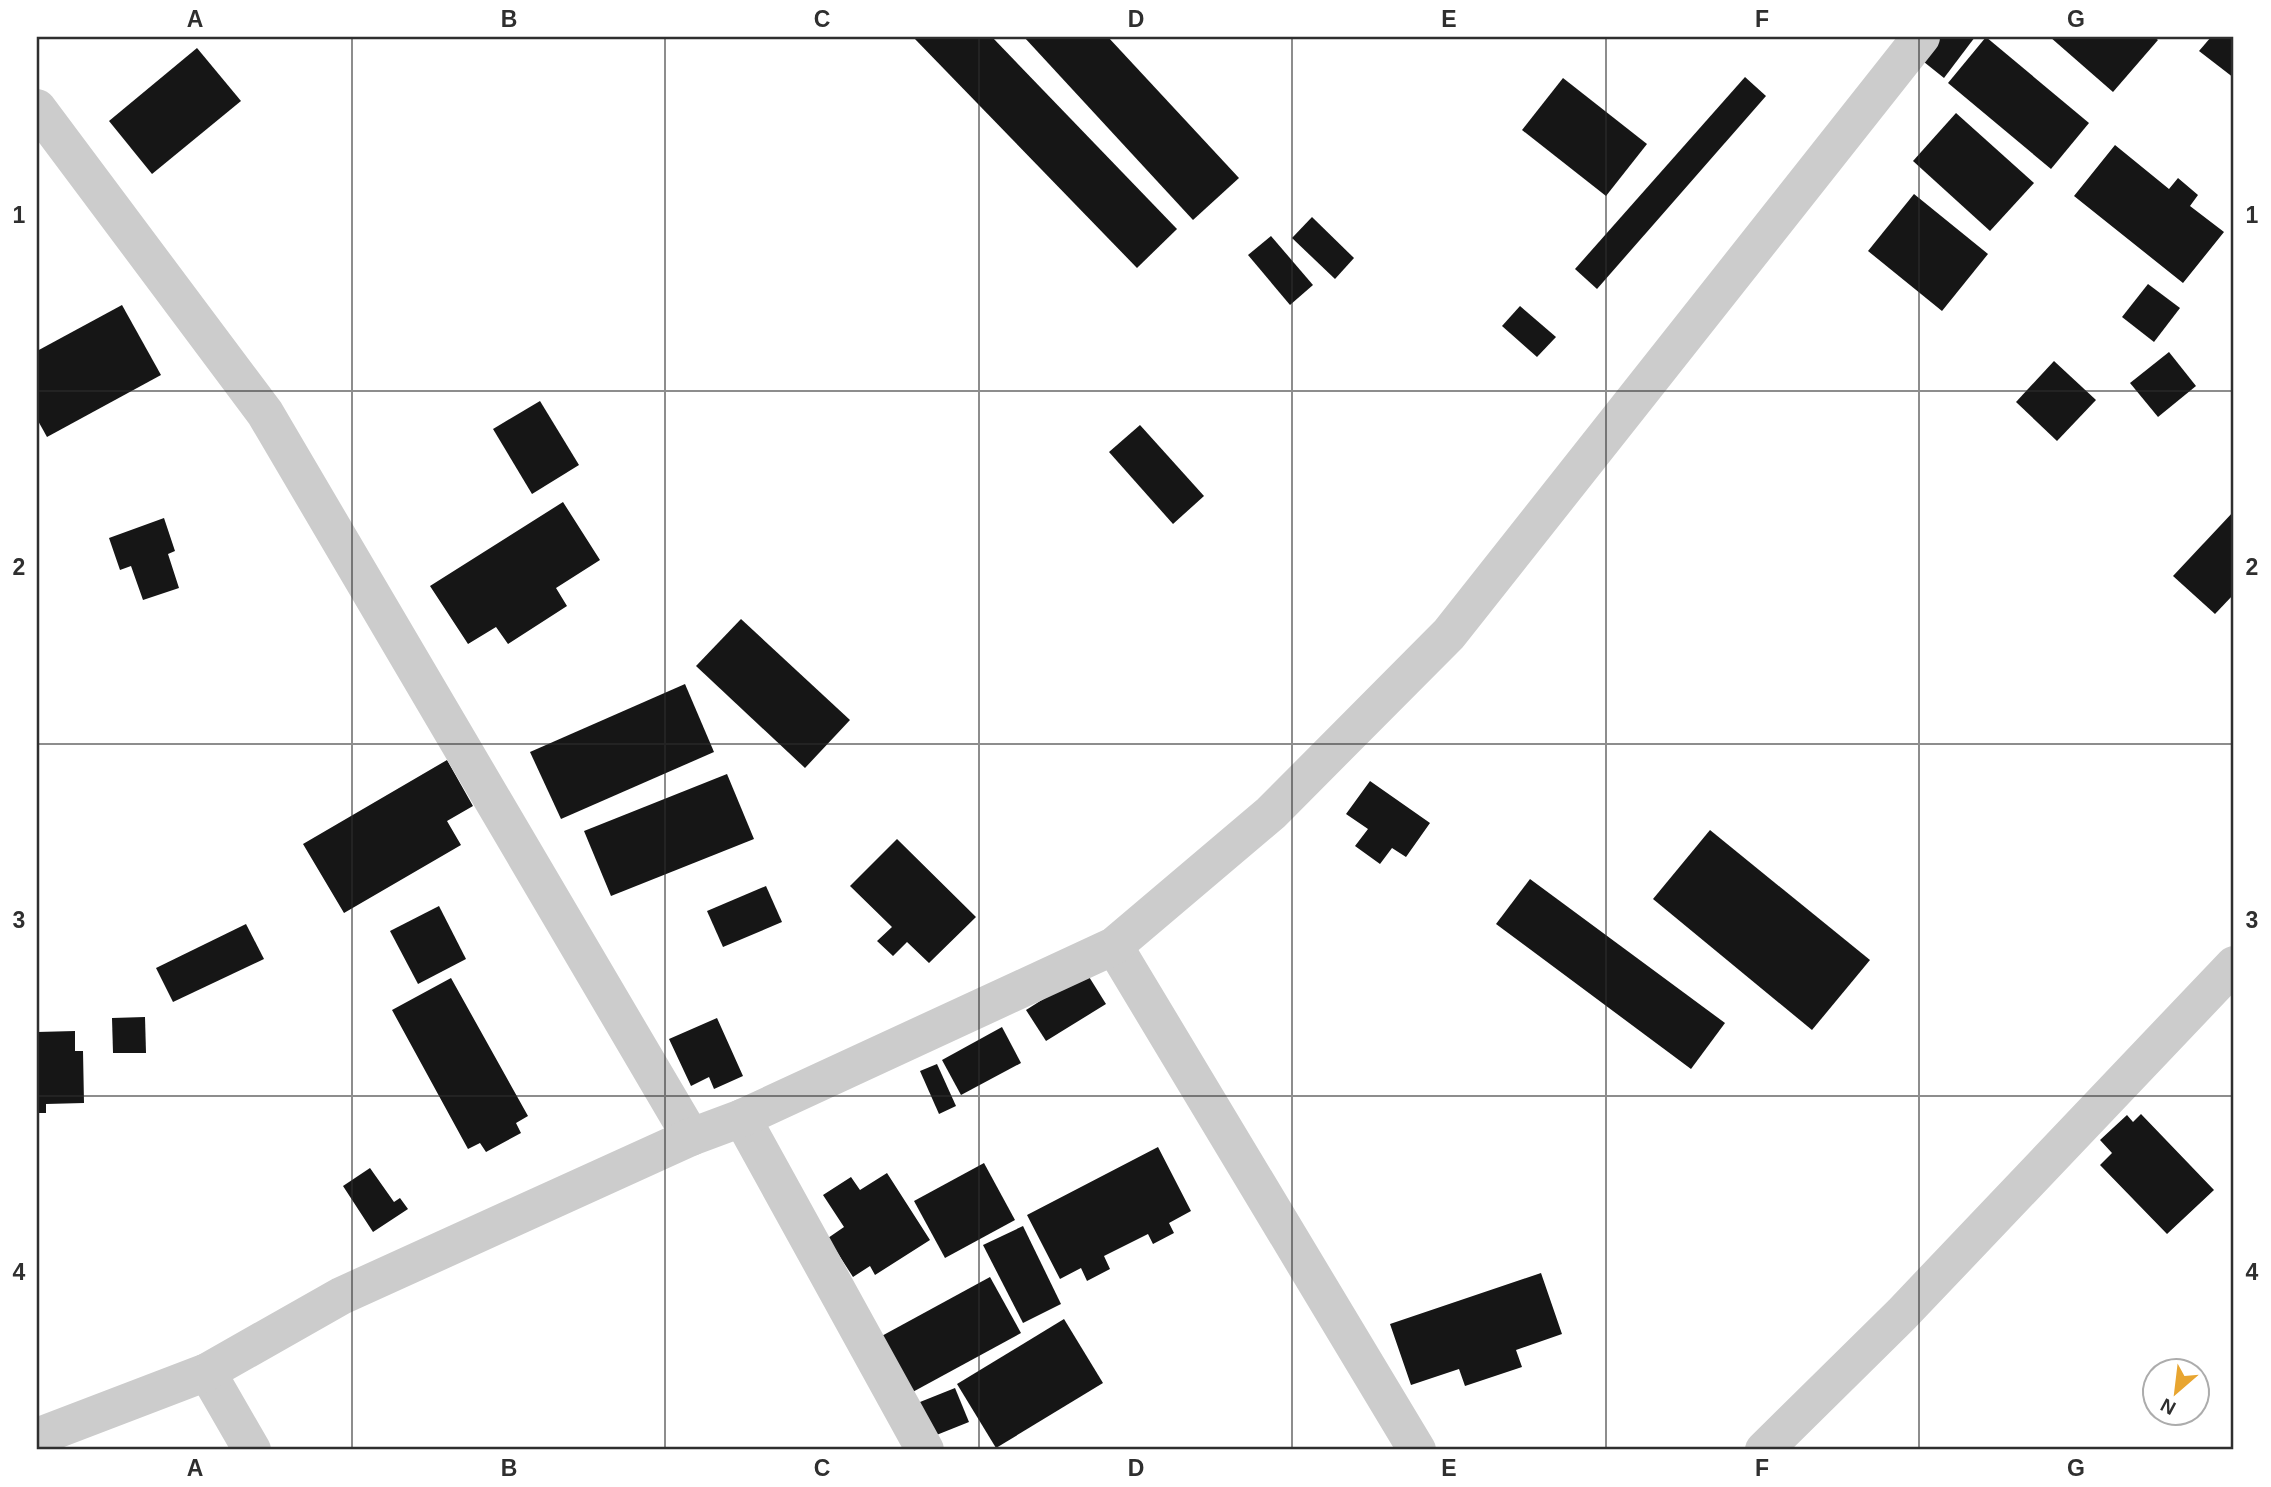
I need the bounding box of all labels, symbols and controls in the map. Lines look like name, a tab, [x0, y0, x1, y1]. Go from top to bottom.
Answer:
text: A	[187, 6, 203, 32]
text: B	[501, 6, 517, 32]
text: C	[814, 6, 830, 32]
text: D	[1128, 6, 1144, 32]
text: E	[1441, 6, 1457, 32]
text: F	[1755, 6, 1769, 32]
text: G	[2067, 6, 2085, 32]
text: 1	[13, 202, 26, 228]
text: 1	[2246, 202, 2259, 228]
text: 2	[13, 554, 25, 580]
text: 2	[2246, 554, 2258, 580]
text: 3	[13, 907, 25, 933]
text: 3	[2246, 907, 2258, 933]
text: 4	[13, 1259, 26, 1285]
text: 4	[2246, 1259, 2259, 1285]
north arrow	[2142, 1358, 2212, 1428]
text: N	[2157, 1394, 2179, 1419]
text: A	[187, 1455, 203, 1481]
text: B	[501, 1455, 517, 1481]
text: C	[814, 1455, 830, 1481]
text: D	[1128, 1455, 1144, 1481]
text: E	[1441, 1455, 1457, 1481]
text: F	[1755, 1455, 1769, 1481]
text: G	[2067, 1455, 2085, 1481]

